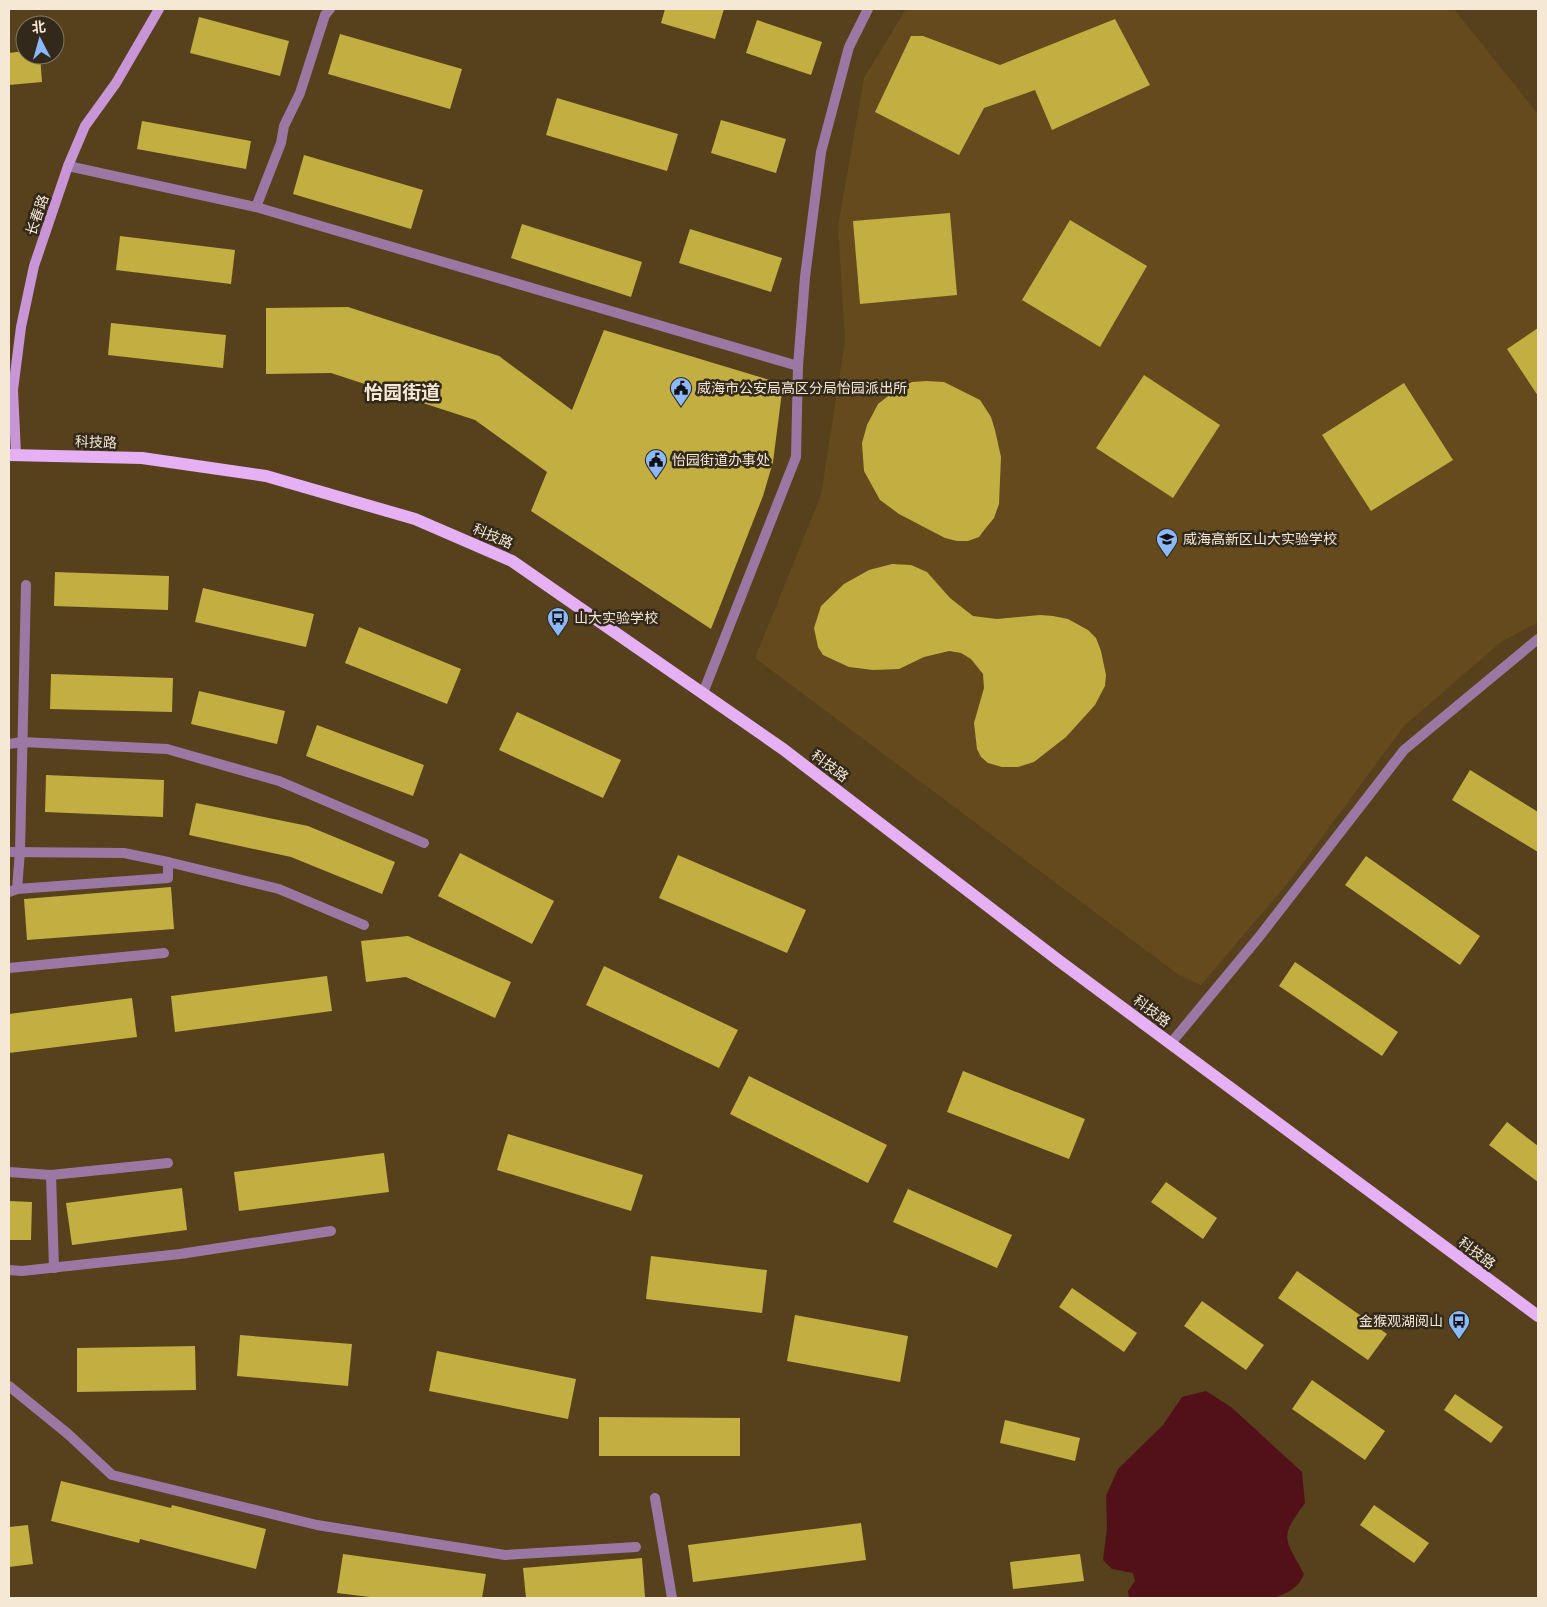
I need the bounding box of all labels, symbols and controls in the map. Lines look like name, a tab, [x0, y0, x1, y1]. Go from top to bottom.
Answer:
north arrow	[15, 15, 65, 65]
text: 北	[31, 16, 47, 37]
street label: 长春路	[21, 192, 52, 238]
public building icon: 威海市公安局高区分局怡园派出所	[669, 376, 693, 407]
district label: 怡园街道	[364, 378, 440, 404]
place label: 威海市公安局高区分局怡园派出所	[697, 378, 907, 397]
street label: 科技路	[75, 431, 117, 452]
public building icon: 怡园街道办事处	[644, 448, 668, 479]
place label: 怡园街道办事处	[672, 450, 770, 469]
street label: 科技路	[470, 519, 516, 552]
school or university icon: 威海高新区山大实验学校	[1155, 527, 1179, 558]
place label: 威海高新区山大实验学校	[1183, 529, 1337, 548]
bus stop icon: 山大实验学校	[546, 606, 570, 637]
place label: 山大实验学校	[574, 608, 658, 627]
street label: 科技路	[808, 745, 853, 786]
street label: 科技路	[1130, 990, 1175, 1031]
street label: 科技路	[1455, 1232, 1500, 1273]
bus stop icon: 金猴观湖阅山	[1447, 1309, 1471, 1340]
place label: 金猴观湖阅山	[1359, 1311, 1443, 1330]

